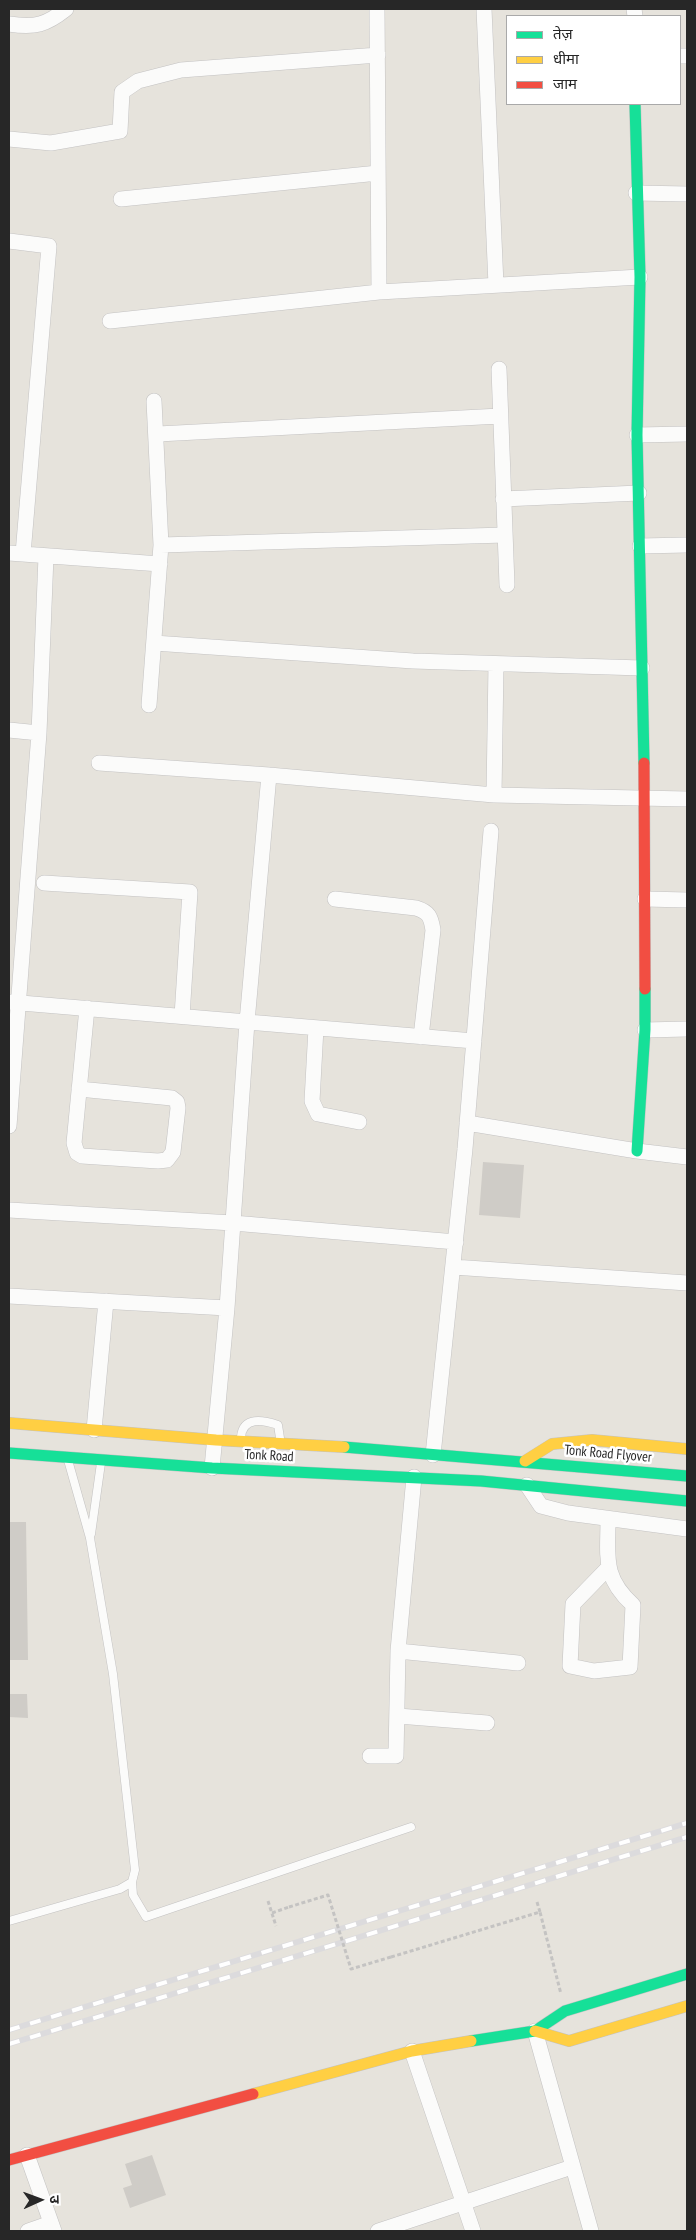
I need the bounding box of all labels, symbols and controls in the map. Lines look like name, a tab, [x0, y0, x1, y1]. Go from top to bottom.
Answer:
legend	[506, 15, 681, 105]
text: तेज़	[553, 24, 573, 43]
text: धीमा	[553, 49, 579, 68]
text: जाम	[553, 74, 577, 93]
street label: Tonk Road Flyover	[564, 1442, 652, 1466]
street label: Tonk Road	[244, 1446, 294, 1466]
north arrow	[15, 2175, 65, 2225]
text: उ	[46, 2195, 64, 2204]

